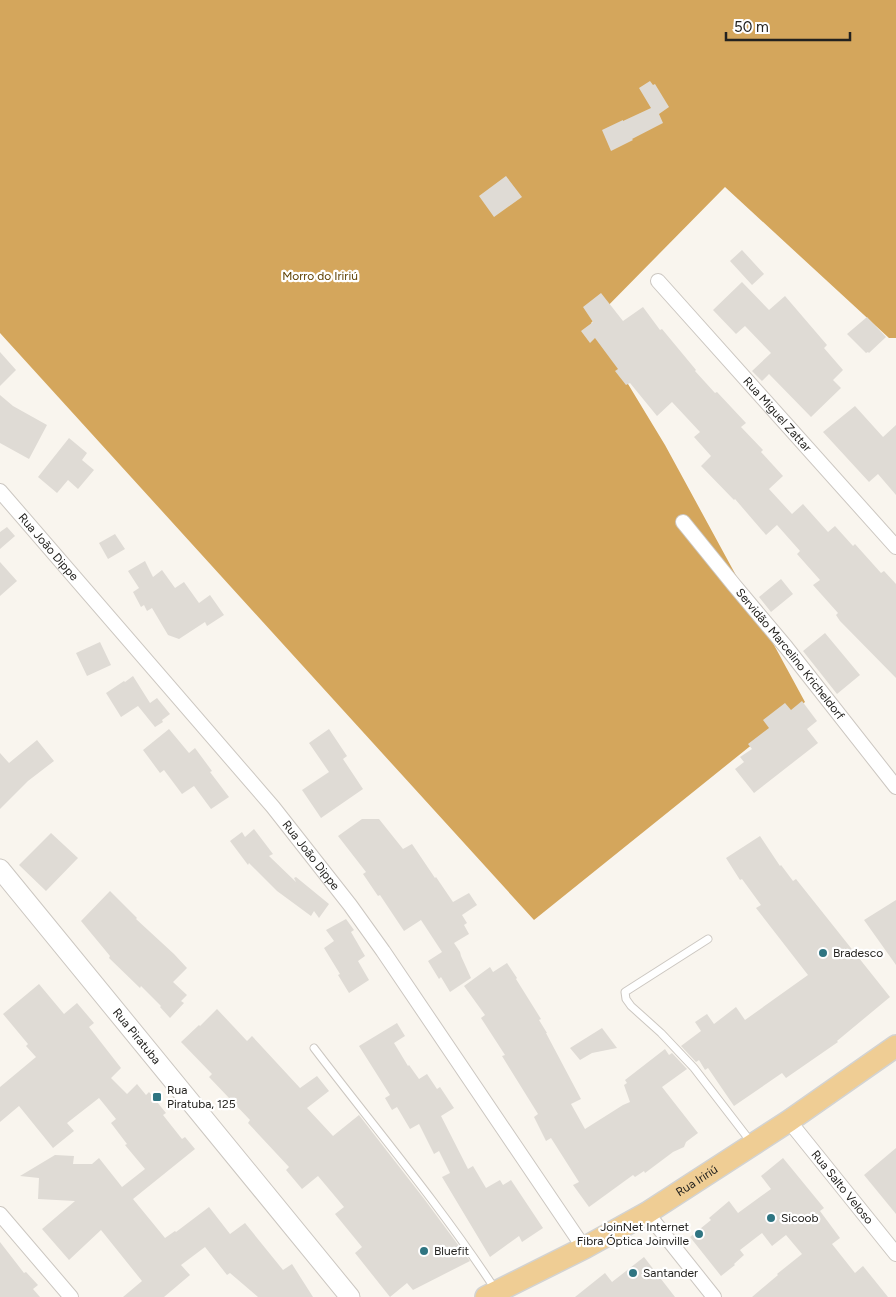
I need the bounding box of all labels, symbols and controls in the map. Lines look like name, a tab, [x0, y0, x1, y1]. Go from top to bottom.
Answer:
scale bar	[726, 10, 850, 42]
text: 50 m	[734, 18, 769, 36]
park label: Morro do Iririú	[282, 269, 358, 283]
street label: Rua Miguel Zattar	[740, 374, 814, 455]
street label: Rua João Dippe	[16, 511, 82, 584]
street label: Servidão Marcelino Kricheldorf	[733, 586, 848, 723]
street label: Rua João Dippe	[279, 818, 343, 893]
place label: Bradesco	[833, 946, 883, 960]
marker: Bradesco	[817, 947, 829, 959]
street label: Rua Piratuba	[110, 1006, 164, 1067]
place label: Rua Piratuba, 125	[167, 1083, 236, 1111]
marker: Rua Piratuba, 125	[151, 1091, 163, 1103]
street label: Rua Salto Veloso	[808, 1148, 876, 1227]
street label: Rua Iririú	[673, 1162, 720, 1199]
place label: Sicoob	[781, 1211, 819, 1225]
marker: Sicoob	[765, 1212, 777, 1224]
place label: JoinNet Internet Fibra Óptica Joinville	[577, 1220, 689, 1248]
marker: JoinNet Internet Fibra Óptica Joinville	[693, 1228, 705, 1240]
place label: Bluefit	[434, 1244, 469, 1258]
marker: Bluefit	[418, 1245, 430, 1257]
place label: Santander	[643, 1266, 698, 1280]
marker: Santander	[627, 1267, 639, 1279]

